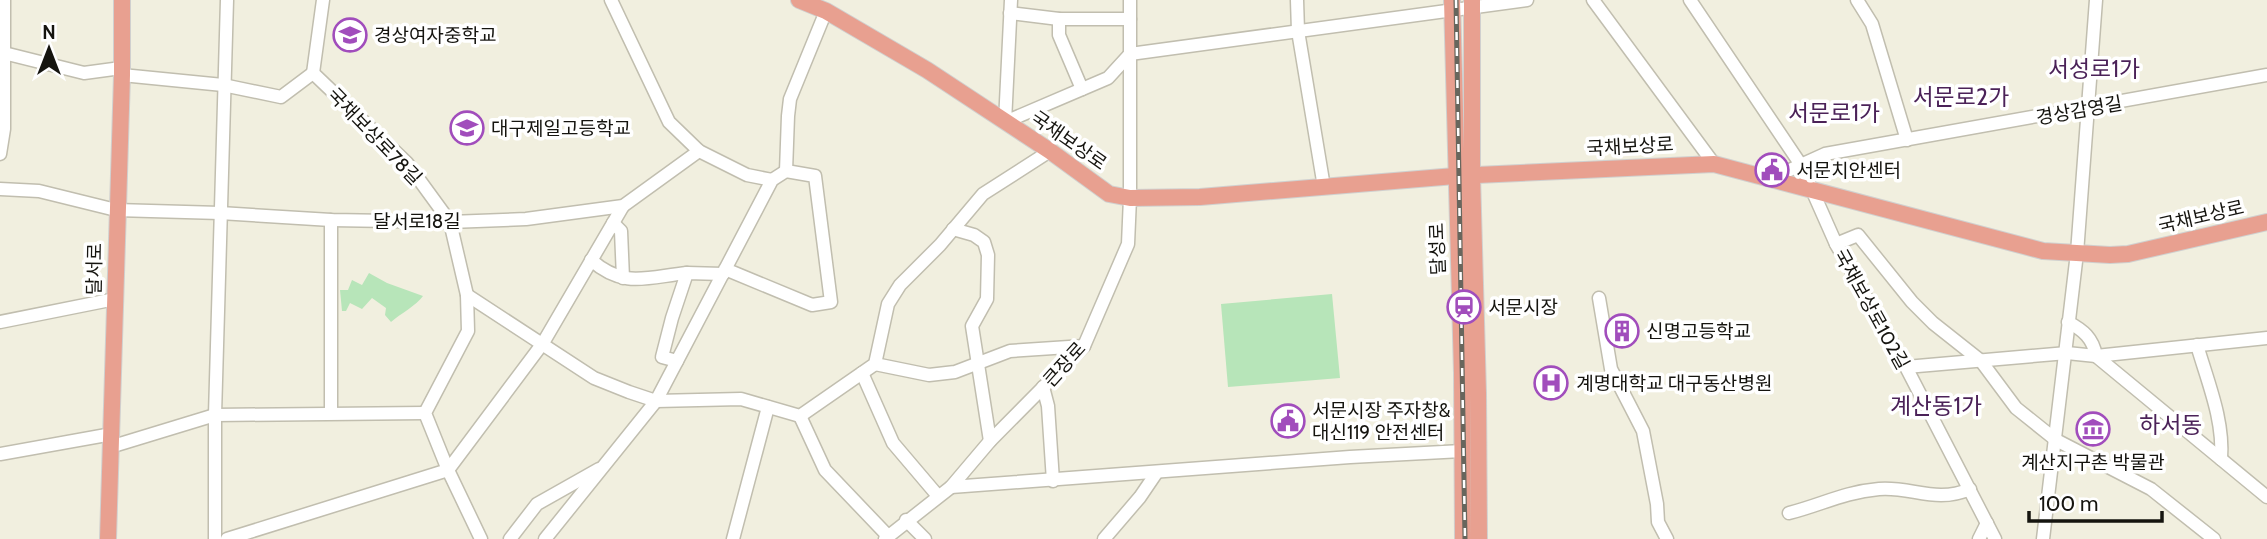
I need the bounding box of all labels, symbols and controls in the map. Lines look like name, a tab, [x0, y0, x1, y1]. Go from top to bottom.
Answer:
north arrow	[14, 14, 84, 84]
school or university icon: 경상여자중학교	[331, 16, 369, 54]
text: N	[42, 21, 56, 44]
place label: 경상여자중학교	[374, 24, 496, 47]
district label: 서성로1가	[2048, 55, 2140, 83]
street label: 국채보상로78길	[323, 83, 427, 190]
district label: 서문로2가	[1913, 83, 2009, 111]
street label: 경상감영길	[2034, 92, 2124, 129]
district label: 서문로1가	[1788, 99, 1880, 127]
street label: 국채보상로	[1026, 106, 1111, 175]
school or university icon: 대구제일고등학교	[448, 109, 486, 147]
place label: 대구제일고등학교	[491, 117, 631, 140]
street label: 국채보상로	[1586, 133, 1674, 160]
public building icon: 서문치안센터	[1753, 151, 1791, 189]
place label: 서문치안센터	[1796, 159, 1901, 182]
street label: 국채보상로	[2156, 195, 2246, 238]
street label: 달서로18길	[373, 210, 461, 233]
street label: 달성로	[1425, 222, 1450, 276]
street label: 달서로	[83, 243, 106, 295]
street label: 국채보상로102길	[1829, 245, 1914, 374]
station icon: 서문시장	[1445, 288, 1483, 326]
place label: 서문시장	[1488, 296, 1558, 319]
building icon: 신명고등학교	[1603, 312, 1641, 350]
place label: 신명고등학교	[1646, 320, 1751, 343]
street label: 큰장로	[1038, 337, 1090, 392]
hospital icon: 계명대학교 대구동산병원	[1532, 364, 1570, 402]
place label: 계명대학교 대구동산병원	[1576, 372, 1773, 395]
district label: 계산동1가	[1890, 392, 1982, 420]
place label: 서문시장 주자창& 대신119 안전센터	[1312, 399, 1451, 444]
public building icon: 서문시장 주자창& 대신119 안전센터	[1269, 402, 1307, 440]
museum icon: 계산지구촌 박물관	[2074, 410, 2112, 448]
district label: 하서동	[2139, 411, 2203, 439]
place label: 계산지구촌 박물관	[2021, 451, 2165, 474]
scale bar	[2029, 480, 2162, 524]
text: 100 m	[2039, 491, 2098, 516]

